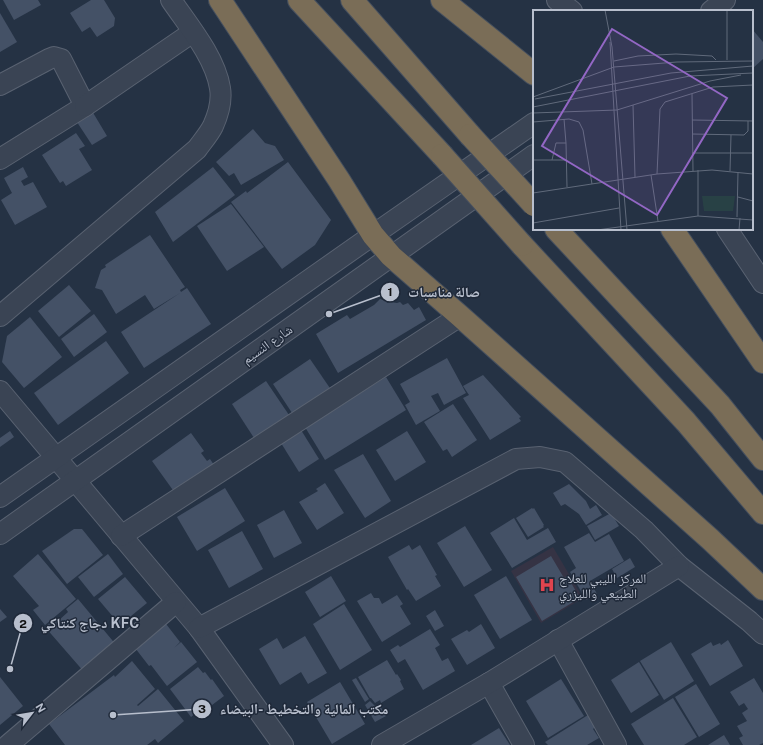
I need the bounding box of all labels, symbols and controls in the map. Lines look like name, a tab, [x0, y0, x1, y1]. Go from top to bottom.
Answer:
inset map	[533, 10, 753, 230]
callout: صالة مناسبات	[380, 279, 488, 305]
text: صالة مناسبات	[408, 284, 480, 301]
text: 1	[387, 285, 393, 299]
street label: شارع النسيم	[239, 322, 296, 369]
place label: المركز الليبي للعلاج الطبيعي والليزري	[559, 571, 646, 604]
hospital icon: المركز الليبي للعلاج الطبيعي والليزري	[538, 576, 556, 594]
callout: دجاج كنتاكي KFC	[13, 610, 147, 636]
text: دجاج كنتاكي KFC	[41, 615, 139, 634]
text: 2	[19, 617, 27, 631]
north arrow	[12, 693, 52, 733]
callout: مكتب المالية والتخطيط -البيضاء	[192, 696, 397, 722]
text: N	[33, 701, 48, 715]
text: مكتب المالية والتخطيط -البيضاء	[220, 701, 388, 718]
text: 3	[198, 702, 206, 716]

